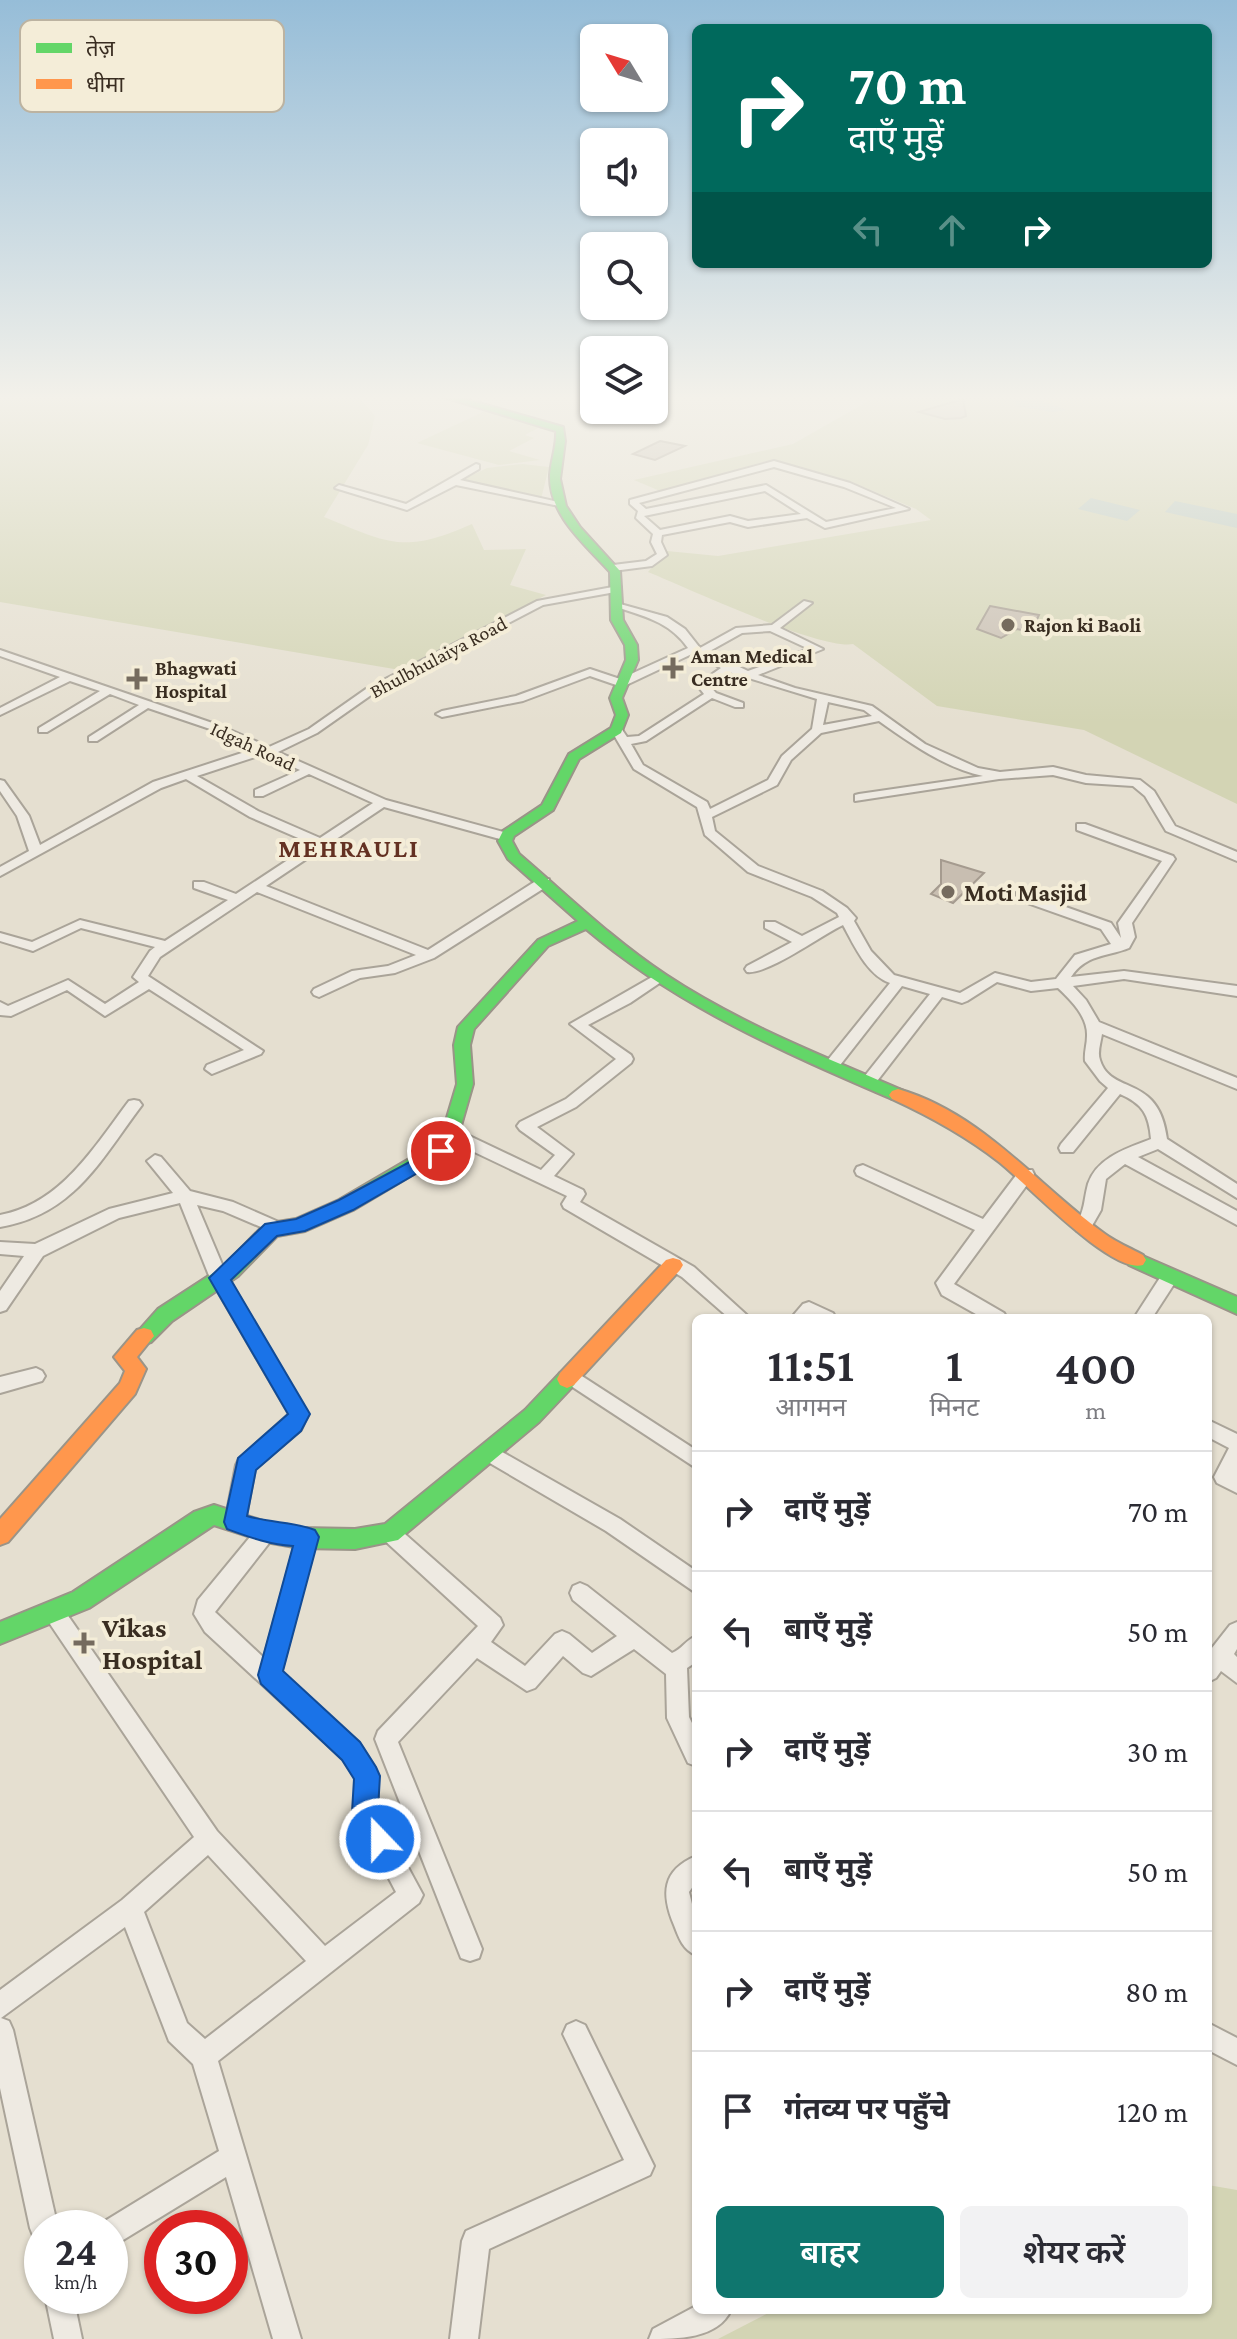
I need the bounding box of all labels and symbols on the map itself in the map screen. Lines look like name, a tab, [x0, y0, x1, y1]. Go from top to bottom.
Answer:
legend	[20, 20, 284, 112]
north arrow	[580, 24, 668, 112]
text: तेज़	[86, 35, 116, 61]
text: धीमा	[86, 72, 124, 97]
street label: Bhulbhulaiya Road	[366, 611, 511, 703]
place label: Rajon ki Baoli	[1024, 614, 1141, 637]
marker: Rajon ki Baoli	[999, 616, 1017, 634]
place label: Aman Medical Centre	[690, 645, 813, 690]
place label: Bhagwati Hospital	[155, 657, 237, 702]
marker: Aman Medical Centre	[662, 657, 684, 679]
marker: Bhagwati Hospital	[126, 668, 148, 690]
street label: Idgah Road	[207, 717, 299, 776]
district label: MEHRAULI	[278, 834, 420, 863]
place label: Moti Masjid	[964, 879, 1087, 907]
marker: Moti Masjid	[939, 883, 957, 901]
pin	[407, 1117, 475, 1185]
place label: Vikas Hospital	[101, 1612, 202, 1675]
marker: Vikas Hospital	[73, 1632, 95, 1654]
position arrow	[338, 1797, 422, 1881]
speed limit sign: 30	[144, 2210, 248, 2314]

